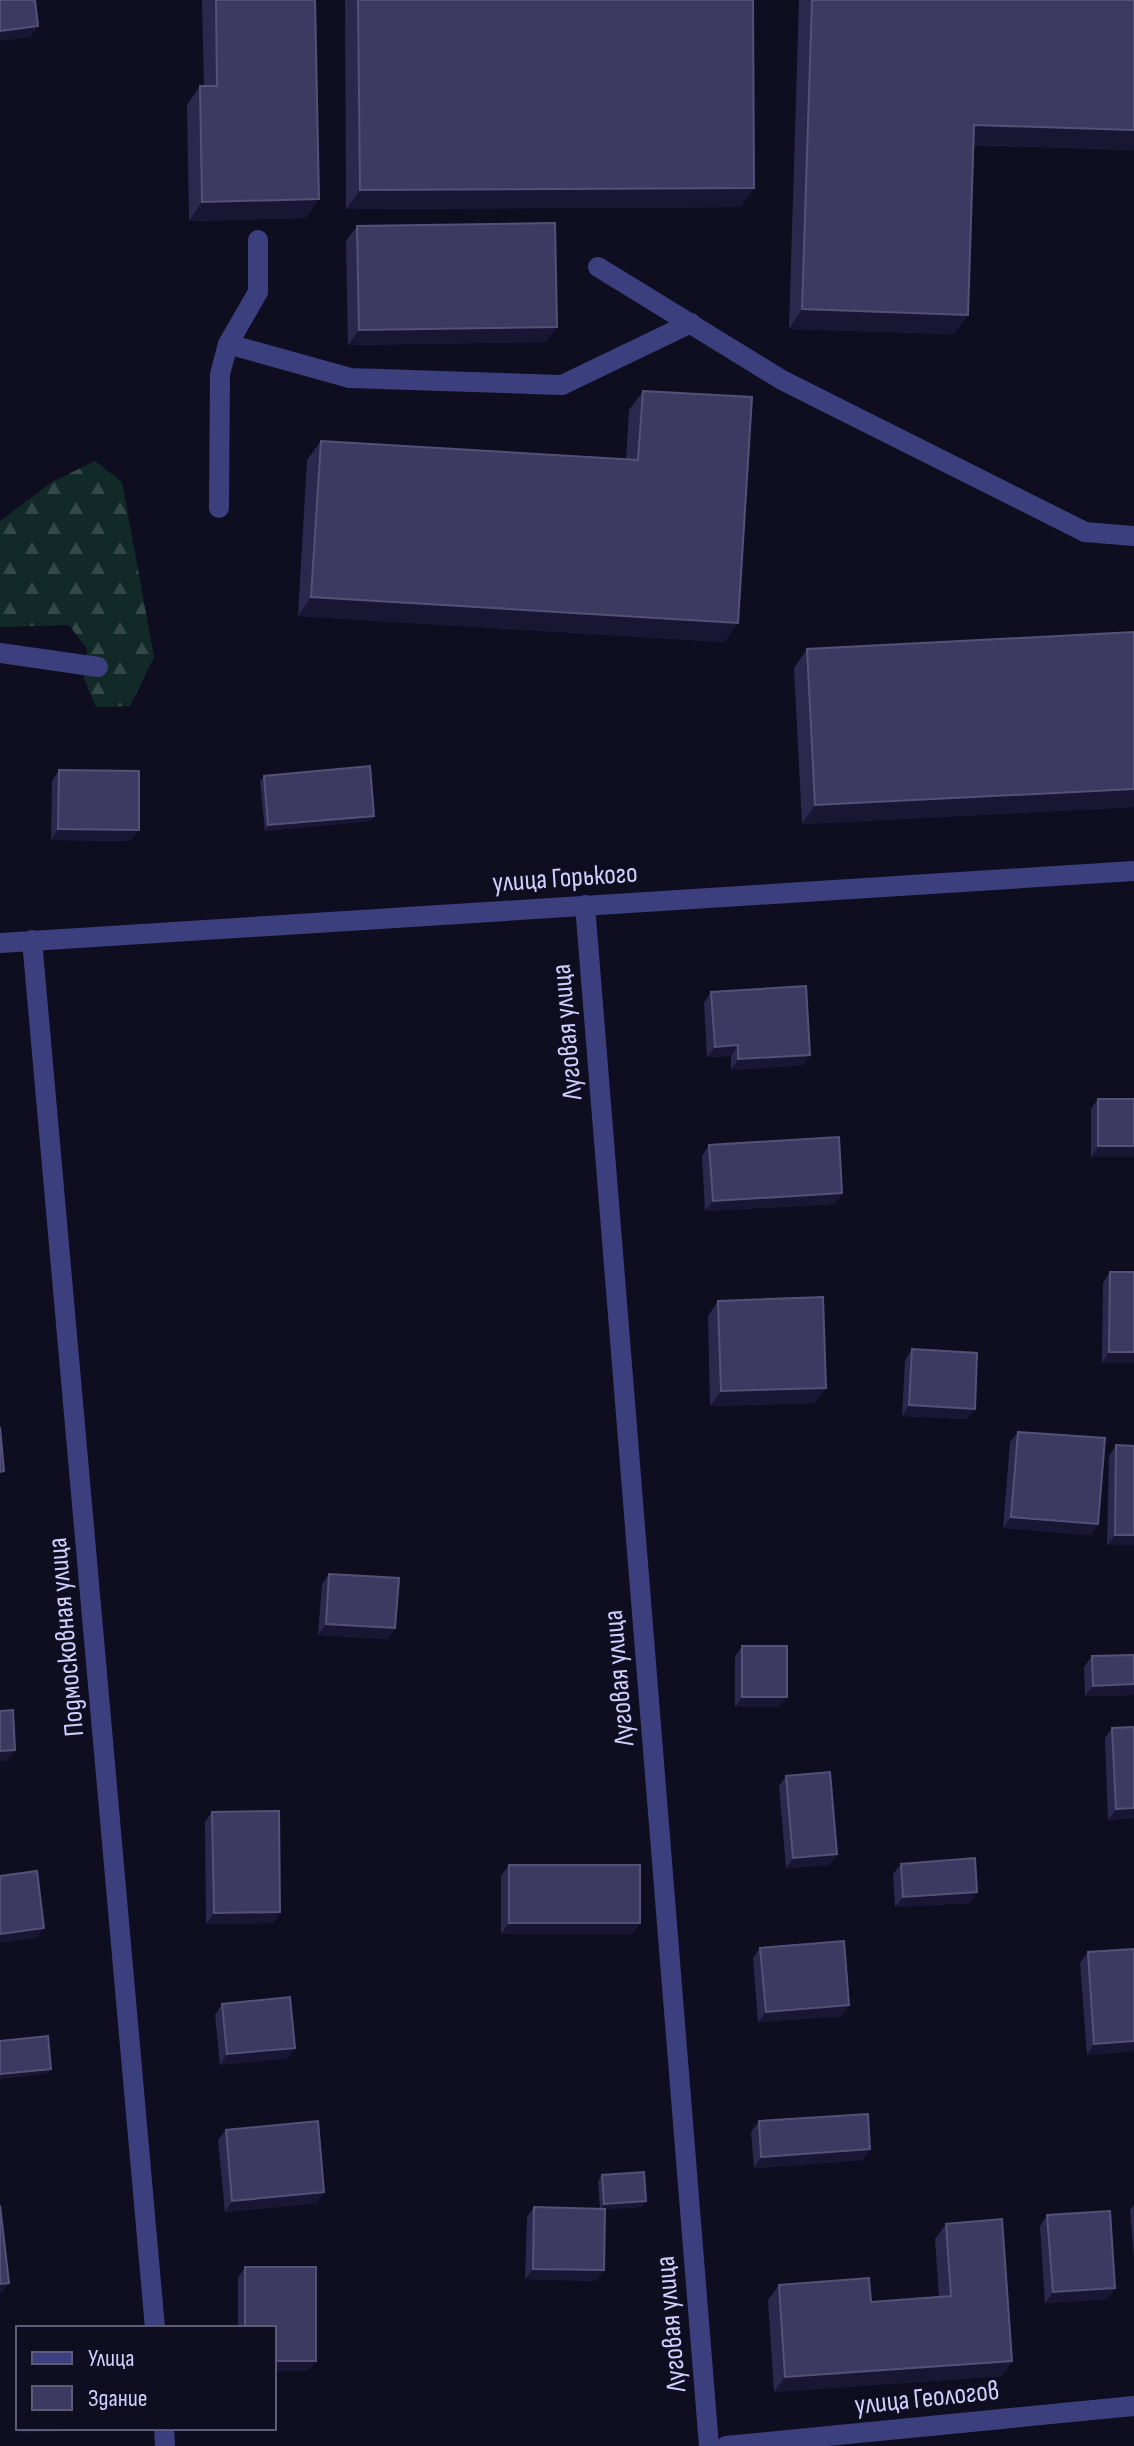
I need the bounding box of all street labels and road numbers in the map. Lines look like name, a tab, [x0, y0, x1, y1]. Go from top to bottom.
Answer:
street label: улица Горького	[491, 856, 639, 900]
street label: Луговая улица	[545, 963, 589, 1102]
street label: Подмосковная улица	[41, 1536, 91, 1738]
street label: Луговая улица	[597, 1609, 641, 1748]
street label: Луговая улица	[649, 2255, 693, 2394]
street label: улица Геологов	[853, 2374, 1001, 2422]

